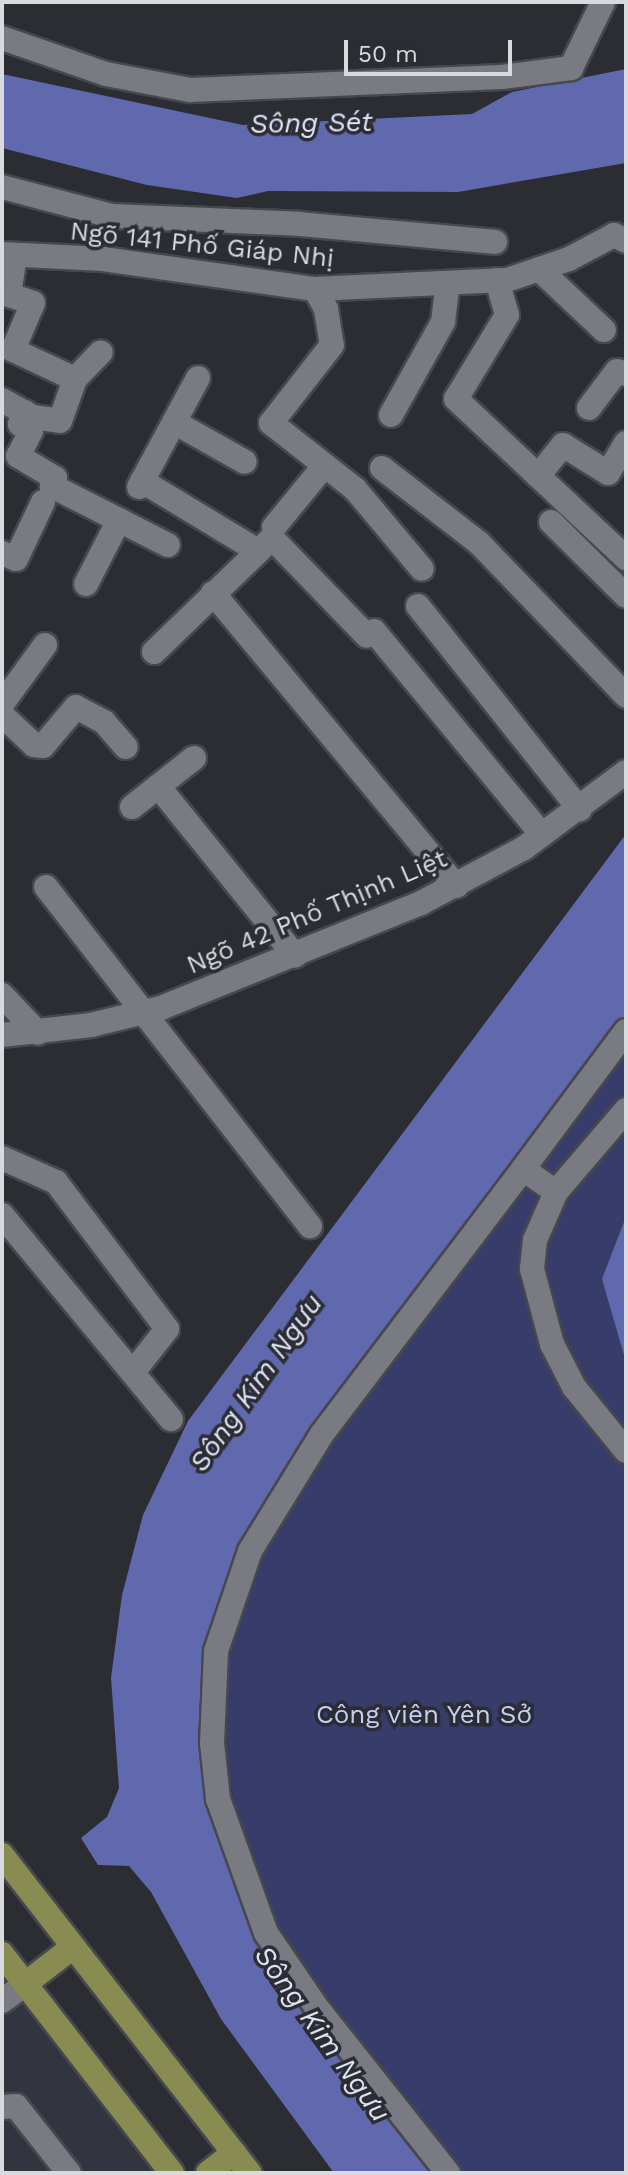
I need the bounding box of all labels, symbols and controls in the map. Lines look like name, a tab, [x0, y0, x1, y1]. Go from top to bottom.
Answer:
scale bar	[348, 24, 516, 74]
text: 50 m	[358, 40, 418, 68]
water label: Sông Sét	[250, 105, 372, 141]
street label: Ngõ 141 Phố Giáp Nhị	[68, 216, 336, 274]
street label: Ngõ 42 Phố Thịnh Liệt	[182, 843, 452, 981]
water label: Sông Kim Ngưu	[182, 1288, 330, 1478]
park label: Công viên Yên Sở	[315, 1699, 533, 1731]
water label: Sông Kim Ngưu	[247, 1939, 397, 2129]

